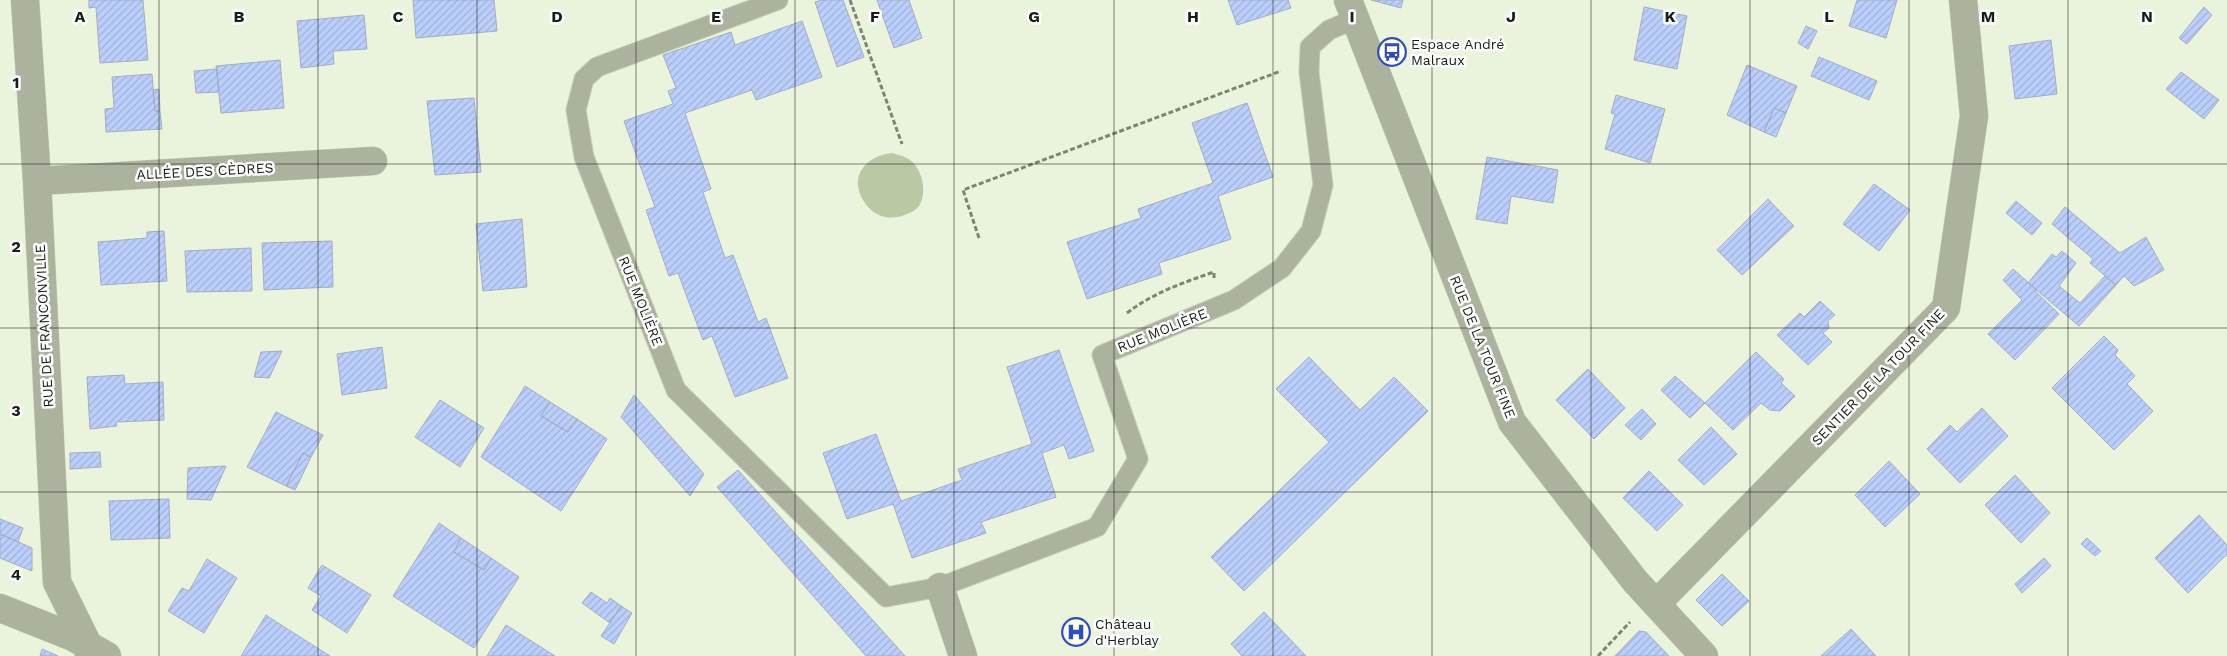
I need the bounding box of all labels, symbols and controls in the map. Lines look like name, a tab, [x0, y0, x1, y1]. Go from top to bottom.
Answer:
text: A	[75, 7, 86, 26]
text: B	[234, 7, 245, 26]
text: C	[393, 7, 404, 26]
text: D	[551, 7, 563, 26]
text: E	[711, 7, 721, 26]
text: F	[870, 7, 880, 26]
text: G	[1028, 7, 1040, 26]
text: H	[1187, 7, 1199, 26]
text: I	[1349, 7, 1355, 26]
text: J	[1506, 7, 1516, 26]
text: K	[1664, 7, 1676, 26]
text: L	[1824, 7, 1834, 26]
text: M	[1981, 7, 1995, 26]
text: N	[2141, 7, 2153, 26]
place label: Espace André Malraux	[1411, 36, 1504, 68]
bus stop icon: Espace André Malraux	[1377, 37, 1407, 67]
text: 1	[13, 73, 19, 92]
street label: ALLÉE DES CÈDRES	[136, 159, 274, 183]
text: 2	[11, 237, 21, 256]
street label: RUE DE FRANCONVILLE	[32, 244, 56, 408]
street label: RUE MOLIÈRE	[616, 254, 666, 348]
street label: RUE DE LA TOUR FINE	[1447, 273, 1519, 421]
street label: RUE MOLIÈRE	[1115, 305, 1209, 355]
street label: SENTIER DE LA TOUR FINE	[1808, 305, 1948, 449]
text: 3	[11, 401, 21, 420]
text: 4	[11, 565, 21, 584]
place label: Château d'Herblay	[1095, 616, 1160, 648]
hospital icon: Château d'Herblay	[1061, 617, 1091, 647]

